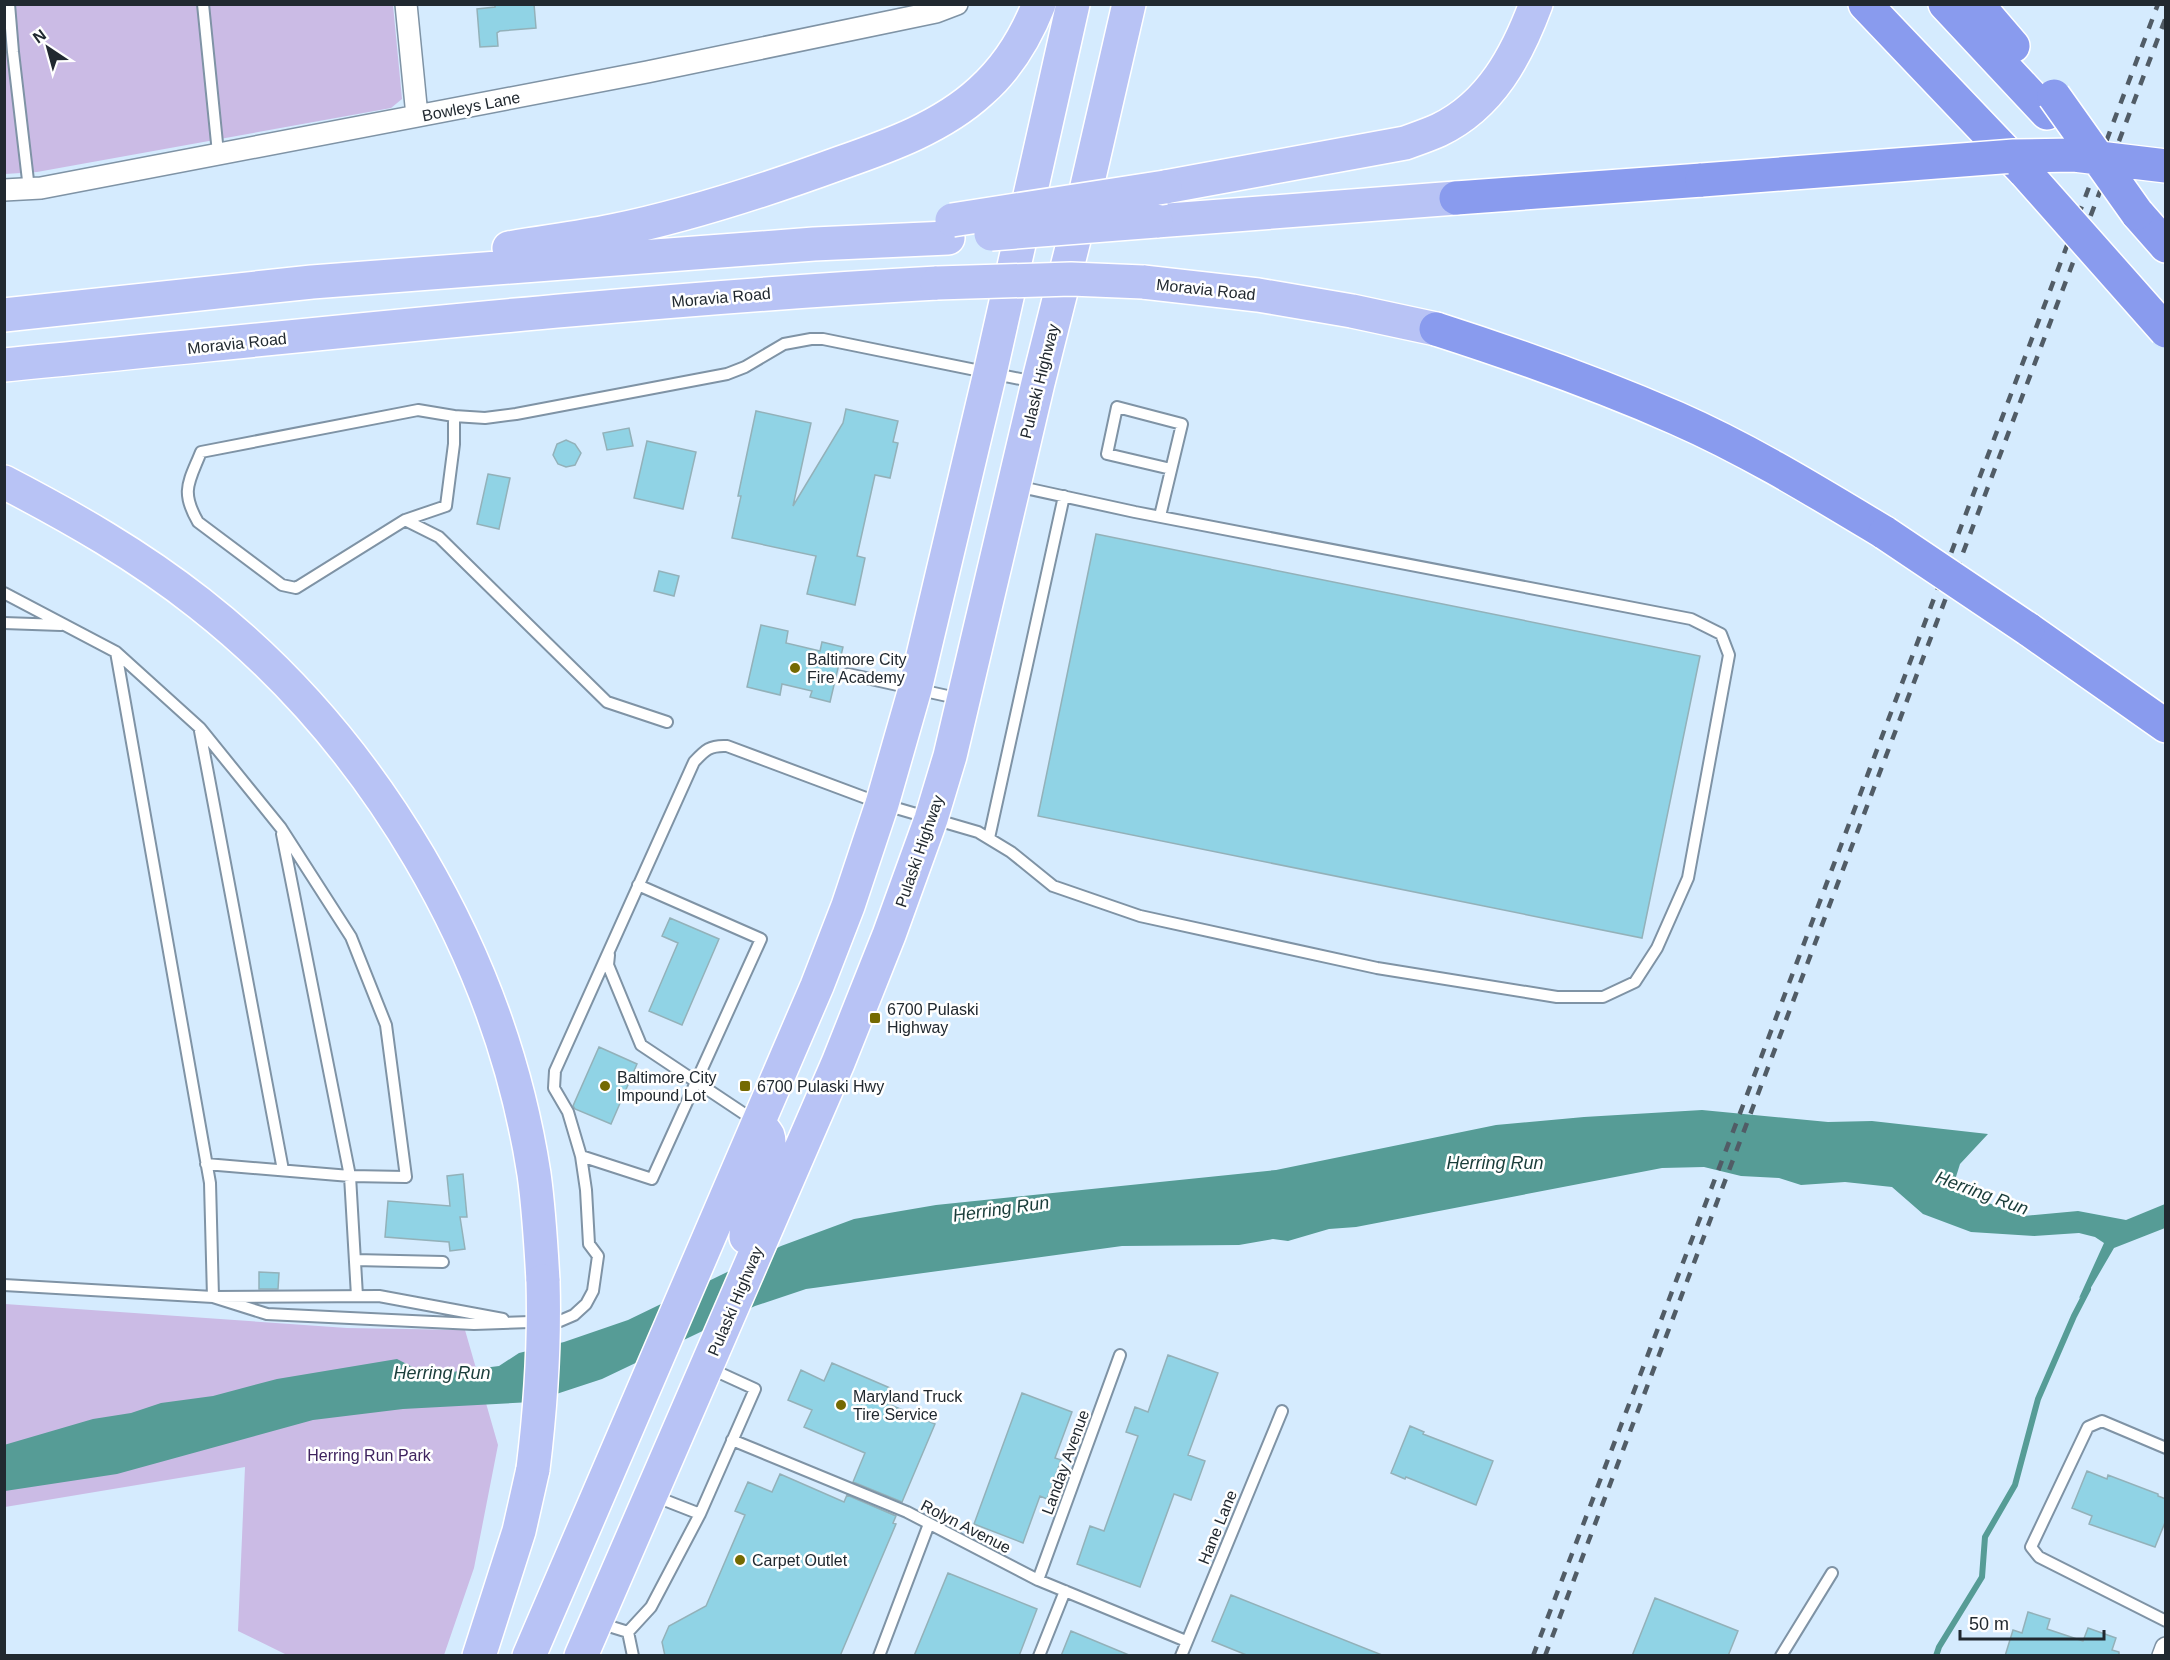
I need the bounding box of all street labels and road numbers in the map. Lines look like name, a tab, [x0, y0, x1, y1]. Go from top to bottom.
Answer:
street label: Bowleys Lane	[421, 89, 522, 124]
street label: Moravia Road	[1156, 276, 1256, 303]
street label: Moravia Road	[671, 285, 771, 310]
street label: Pulaski Highway	[1017, 322, 1062, 440]
street label: Moravia Road	[187, 330, 287, 357]
street label: Pulaski Highway	[892, 793, 947, 909]
street label: Pulaski Highway	[705, 1244, 766, 1359]
street label: Landay Avenue	[1039, 1407, 1092, 1517]
street label: Hane Lane	[1195, 1488, 1240, 1567]
street label: Rolyn Avenue	[918, 1497, 1014, 1556]

